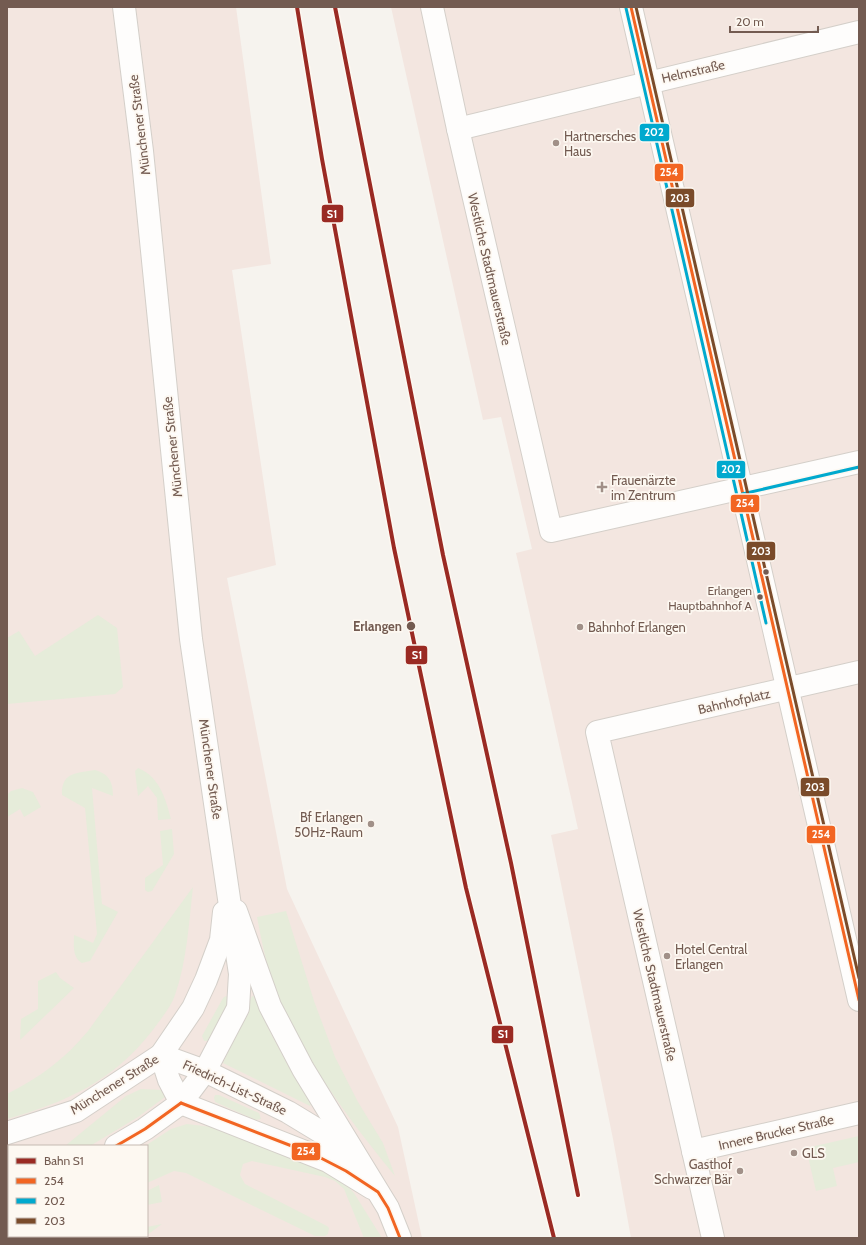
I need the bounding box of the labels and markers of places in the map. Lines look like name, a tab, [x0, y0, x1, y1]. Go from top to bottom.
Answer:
place label: Hartnersches Haus	[564, 128, 637, 159]
marker: Hartnersches Haus	[551, 138, 561, 148]
place label: Frauenärzte im Zentrum	[611, 472, 676, 503]
marker: Frauenärzte im Zentrum	[596, 481, 608, 493]
unlabelled marker	[761, 567, 771, 577]
place label: Erlangen Hauptbahnhof A	[668, 583, 753, 613]
marker: Erlangen Hauptbahnhof A	[755, 592, 765, 602]
place label: Erlangen	[353, 618, 402, 634]
place label: Bahnhof Erlangen	[588, 619, 686, 635]
marker: Erlangen	[405, 620, 417, 632]
marker: Bahnhof Erlangen	[575, 622, 585, 632]
place label: Bf Erlangen 50Hz-Raum	[294, 809, 363, 840]
marker: Bf Erlangen 50Hz-Raum	[366, 819, 376, 829]
place label: Hotel Central Erlangen	[675, 941, 747, 972]
marker: Hotel Central Erlangen	[662, 951, 672, 961]
place label: GLS	[802, 1145, 825, 1161]
marker: GLS	[789, 1148, 799, 1158]
place label: Gasthof Schwarzer Bär	[654, 1156, 733, 1187]
marker: Gasthof Schwarzer Bär	[735, 1166, 745, 1176]

